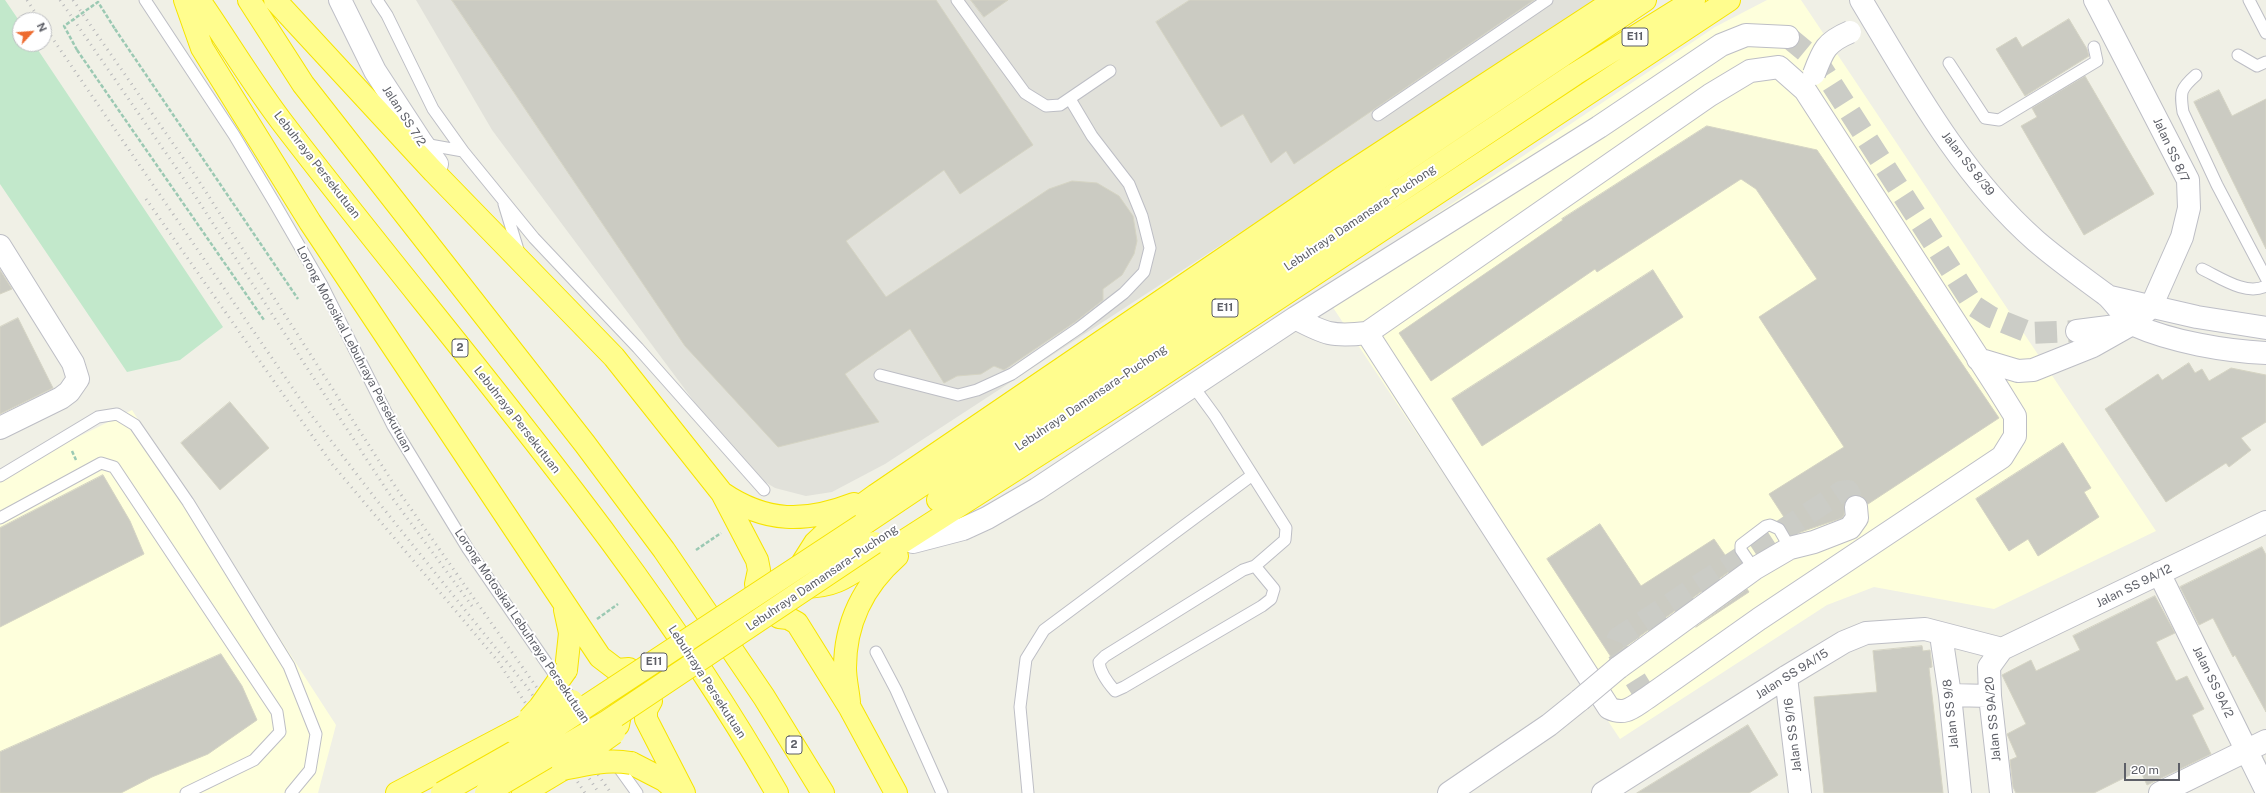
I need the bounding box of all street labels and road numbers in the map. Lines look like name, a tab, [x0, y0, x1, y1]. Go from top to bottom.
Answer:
road number: E11	[1622, 28, 1648, 46]
street label: Jalan SS 7/2	[379, 83, 429, 149]
street label: Lebuhraya Persekutuan	[271, 109, 363, 221]
street label: Jalan SS 8/7	[2150, 115, 2192, 185]
street label: Jalan SS 8/39	[1939, 129, 1997, 199]
street label: Lebuhraya Damansara–Puchong	[1281, 162, 1439, 274]
street label: Lorong Motosikal Lebuhraya Persekutuan	[293, 244, 415, 454]
road number: E11	[1212, 299, 1238, 317]
road number: 2	[452, 339, 468, 357]
street label: Lebuhraya Damansara–Puchong	[1012, 342, 1170, 454]
street label: Lebuhraya Persekutuan	[471, 364, 563, 476]
street label: Lebuhraya Damansara–Puchong	[743, 522, 901, 634]
street label: Lorong Motosikal Lebuhraya Persekutuan	[451, 526, 593, 726]
street label: Jalan SS 9A/12	[2094, 561, 2174, 611]
street label: Lebuhraya Persekutuan	[665, 623, 749, 741]
street label: Jalan SS 9A/2	[2189, 644, 2237, 720]
street label: Jalan SS 9A/15	[1753, 646, 1831, 702]
road number: E11	[641, 653, 667, 671]
street label: Jalan SS 9A/20	[1982, 676, 2004, 762]
street label: Jalan SS 9/8	[1940, 678, 1962, 750]
street label: Jalan SS 9/16	[1781, 697, 1805, 773]
road number: 2	[786, 736, 802, 754]

